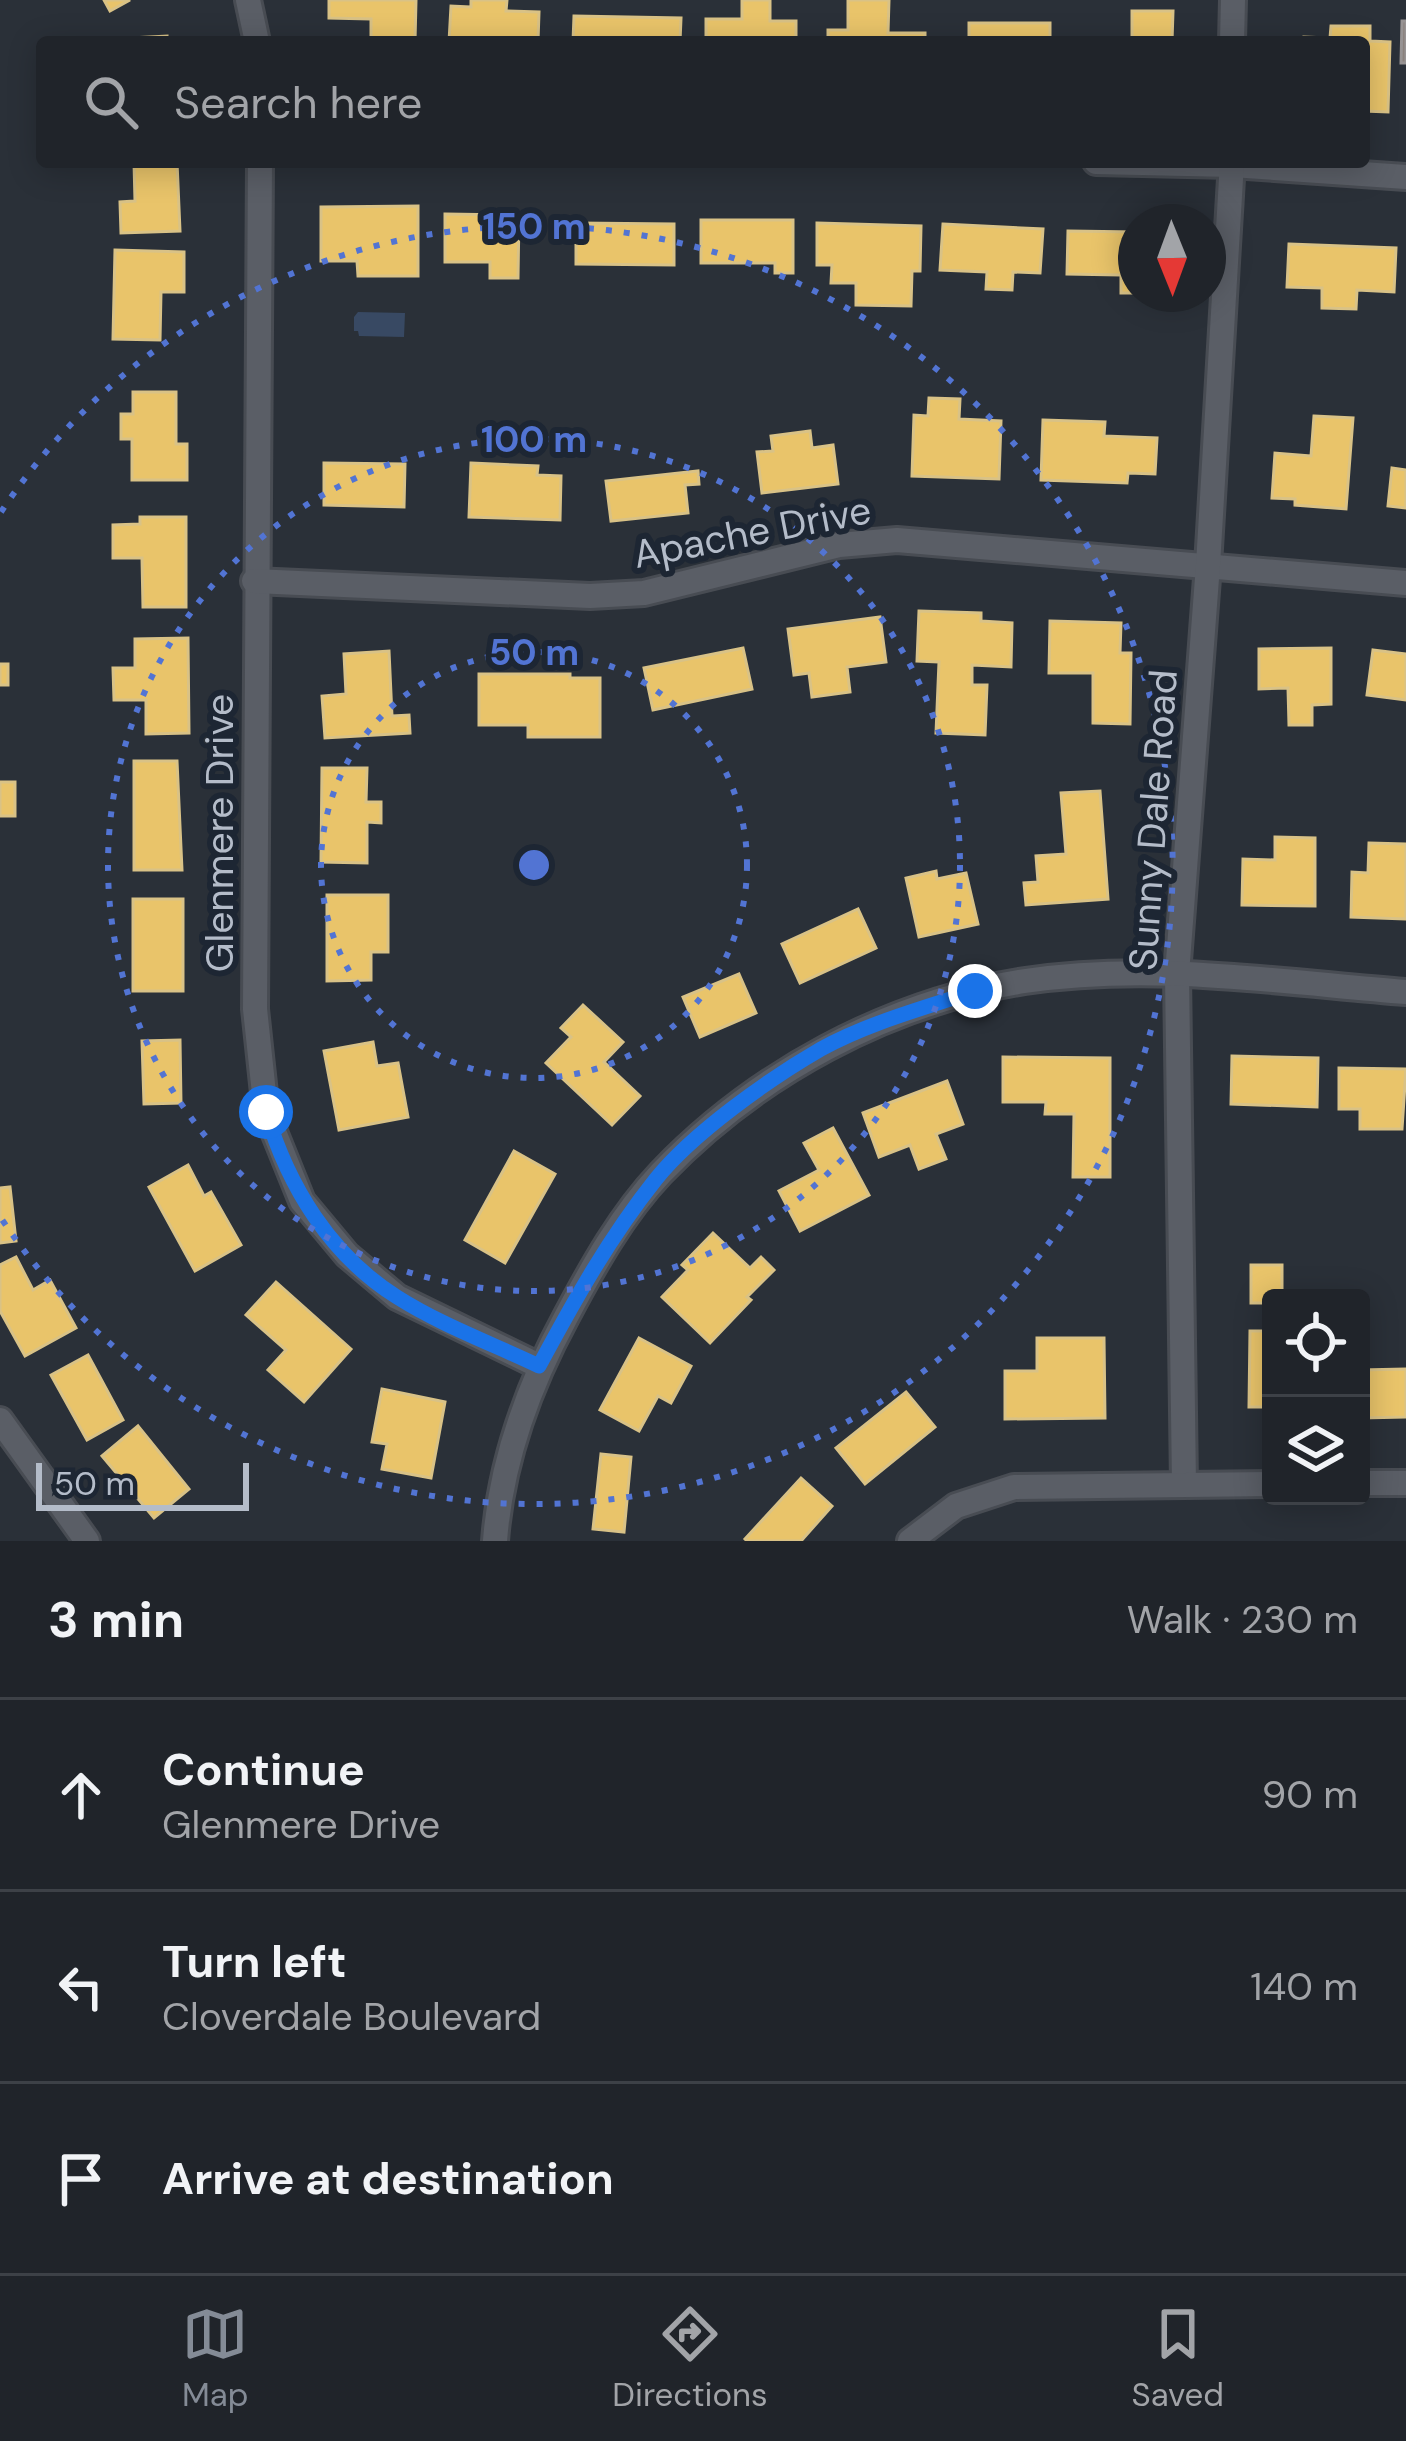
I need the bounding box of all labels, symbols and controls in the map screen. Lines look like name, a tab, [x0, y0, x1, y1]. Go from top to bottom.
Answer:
search box	[36, 36, 1370, 168]
icon: search	[78, 69, 144, 135]
text: Search here	[174, 73, 422, 132]
text: 150 m	[482, 203, 586, 250]
north arrow	[1118, 204, 1226, 312]
text: 100 m	[481, 416, 587, 463]
street label: Apache Drive	[629, 484, 875, 580]
text: 50 m	[489, 629, 579, 676]
street label: Sunny Dale Road	[1117, 668, 1189, 972]
street label: Glenmere Drive	[194, 694, 245, 972]
centre of rings	[513, 844, 555, 886]
route end	[948, 964, 1002, 1018]
route start	[239, 1085, 293, 1139]
map controls	[1262, 1289, 1370, 1505]
button: locate	[1262, 1289, 1370, 1397]
button: layers	[1262, 1397, 1370, 1505]
scale bar	[36, 1457, 249, 1510]
text: 50 m	[54, 1462, 135, 1505]
text: 3 min	[48, 1586, 184, 1653]
text: Walk · 230 m	[1127, 1594, 1358, 1645]
text: Continue	[162, 1740, 365, 1799]
icon: ahead	[48, 1762, 114, 1828]
text: 90 m	[1262, 1769, 1358, 1820]
text: Glenmere Drive	[162, 1799, 440, 1850]
text: Turn left	[162, 1932, 346, 1991]
icon: left	[48, 1954, 114, 2020]
text: 140 m	[1250, 1961, 1358, 2012]
text: Cloverdale Boulevard	[162, 1991, 541, 2042]
icon: arrive	[48, 2146, 114, 2212]
text: Arrive at destination	[162, 2149, 614, 2208]
tab: Map	[182, 2301, 248, 2416]
tab: Directions	[612, 2301, 768, 2416]
tab: Saved	[1132, 2301, 1224, 2416]

